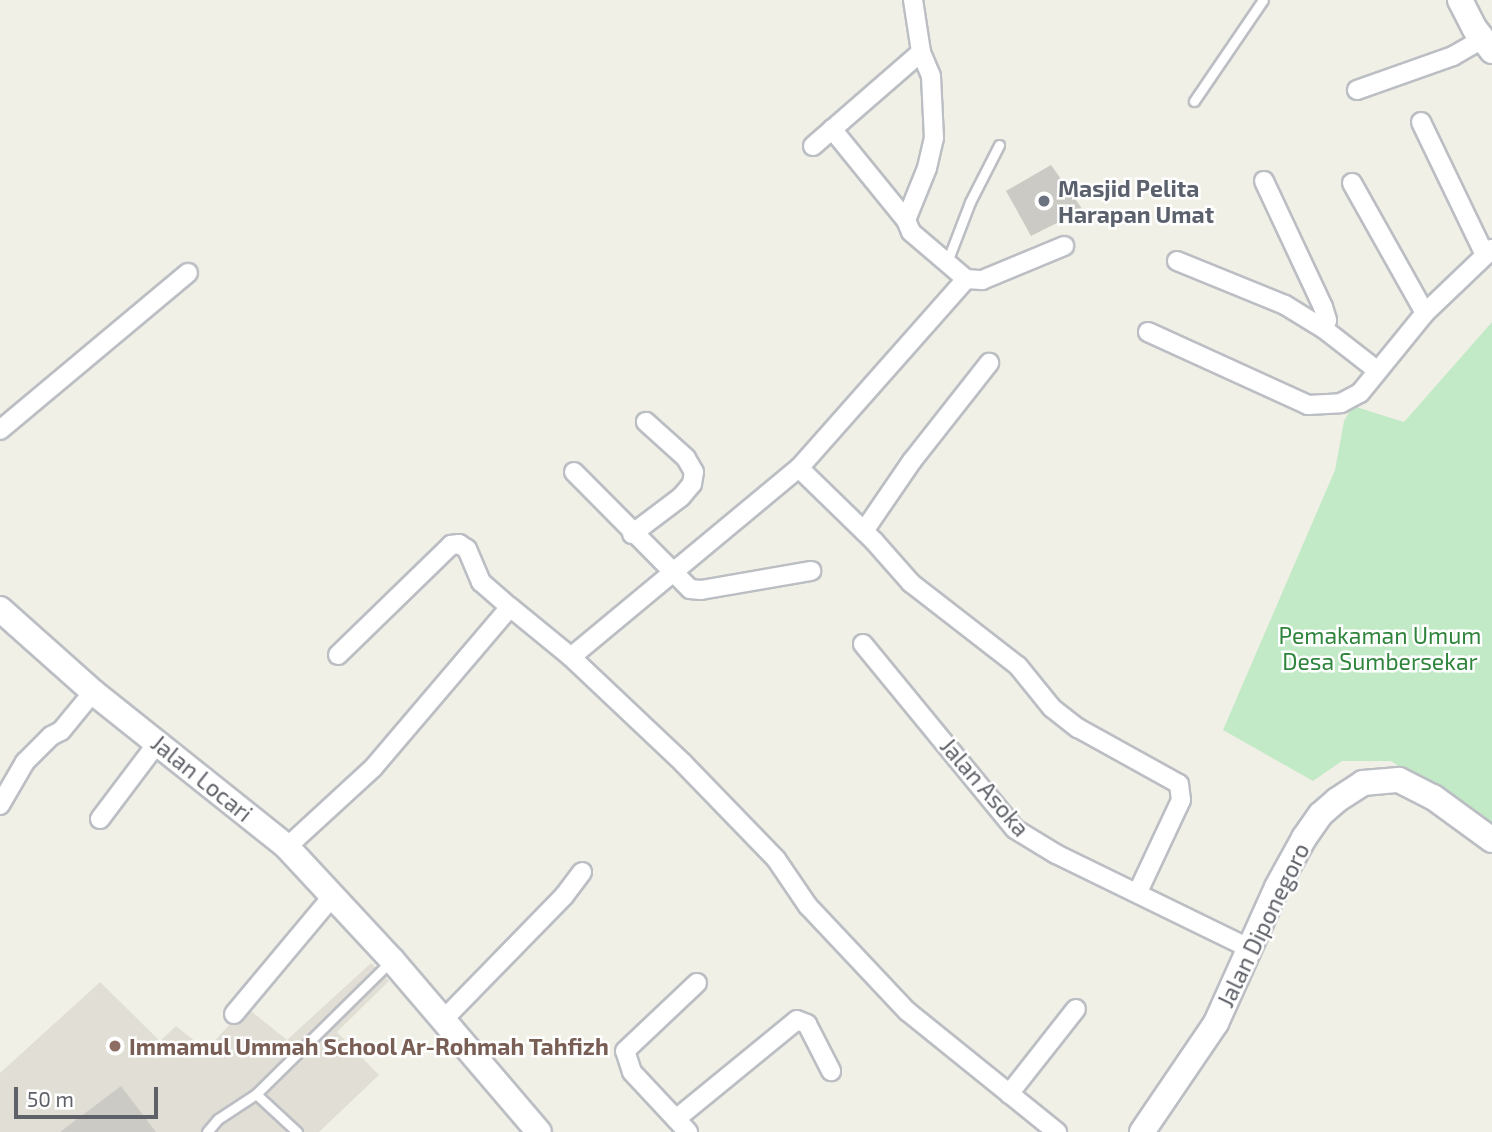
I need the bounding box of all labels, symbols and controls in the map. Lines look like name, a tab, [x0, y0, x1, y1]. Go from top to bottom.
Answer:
place label: Masjid Pelita Harapan Umat	[1058, 174, 1214, 228]
marker: Masjid Pelita Harapan Umat	[1036, 193, 1052, 209]
park label: Pemakaman Umum Desa Sumbersekar	[1279, 621, 1481, 675]
street label: Jalan Locari	[146, 729, 258, 827]
street label: Jalan Asoka	[935, 732, 1035, 842]
street label: Jalan Diponegoro	[1211, 838, 1315, 1012]
place label: Immamul Ummah School Ar-Rohmah Tahfizh	[129, 1032, 611, 1060]
marker: Immamul Ummah School Ar-Rohmah Tahfizh	[107, 1038, 123, 1054]
scale bar	[18, 1072, 161, 1116]
text: 50 m	[27, 1086, 74, 1111]

